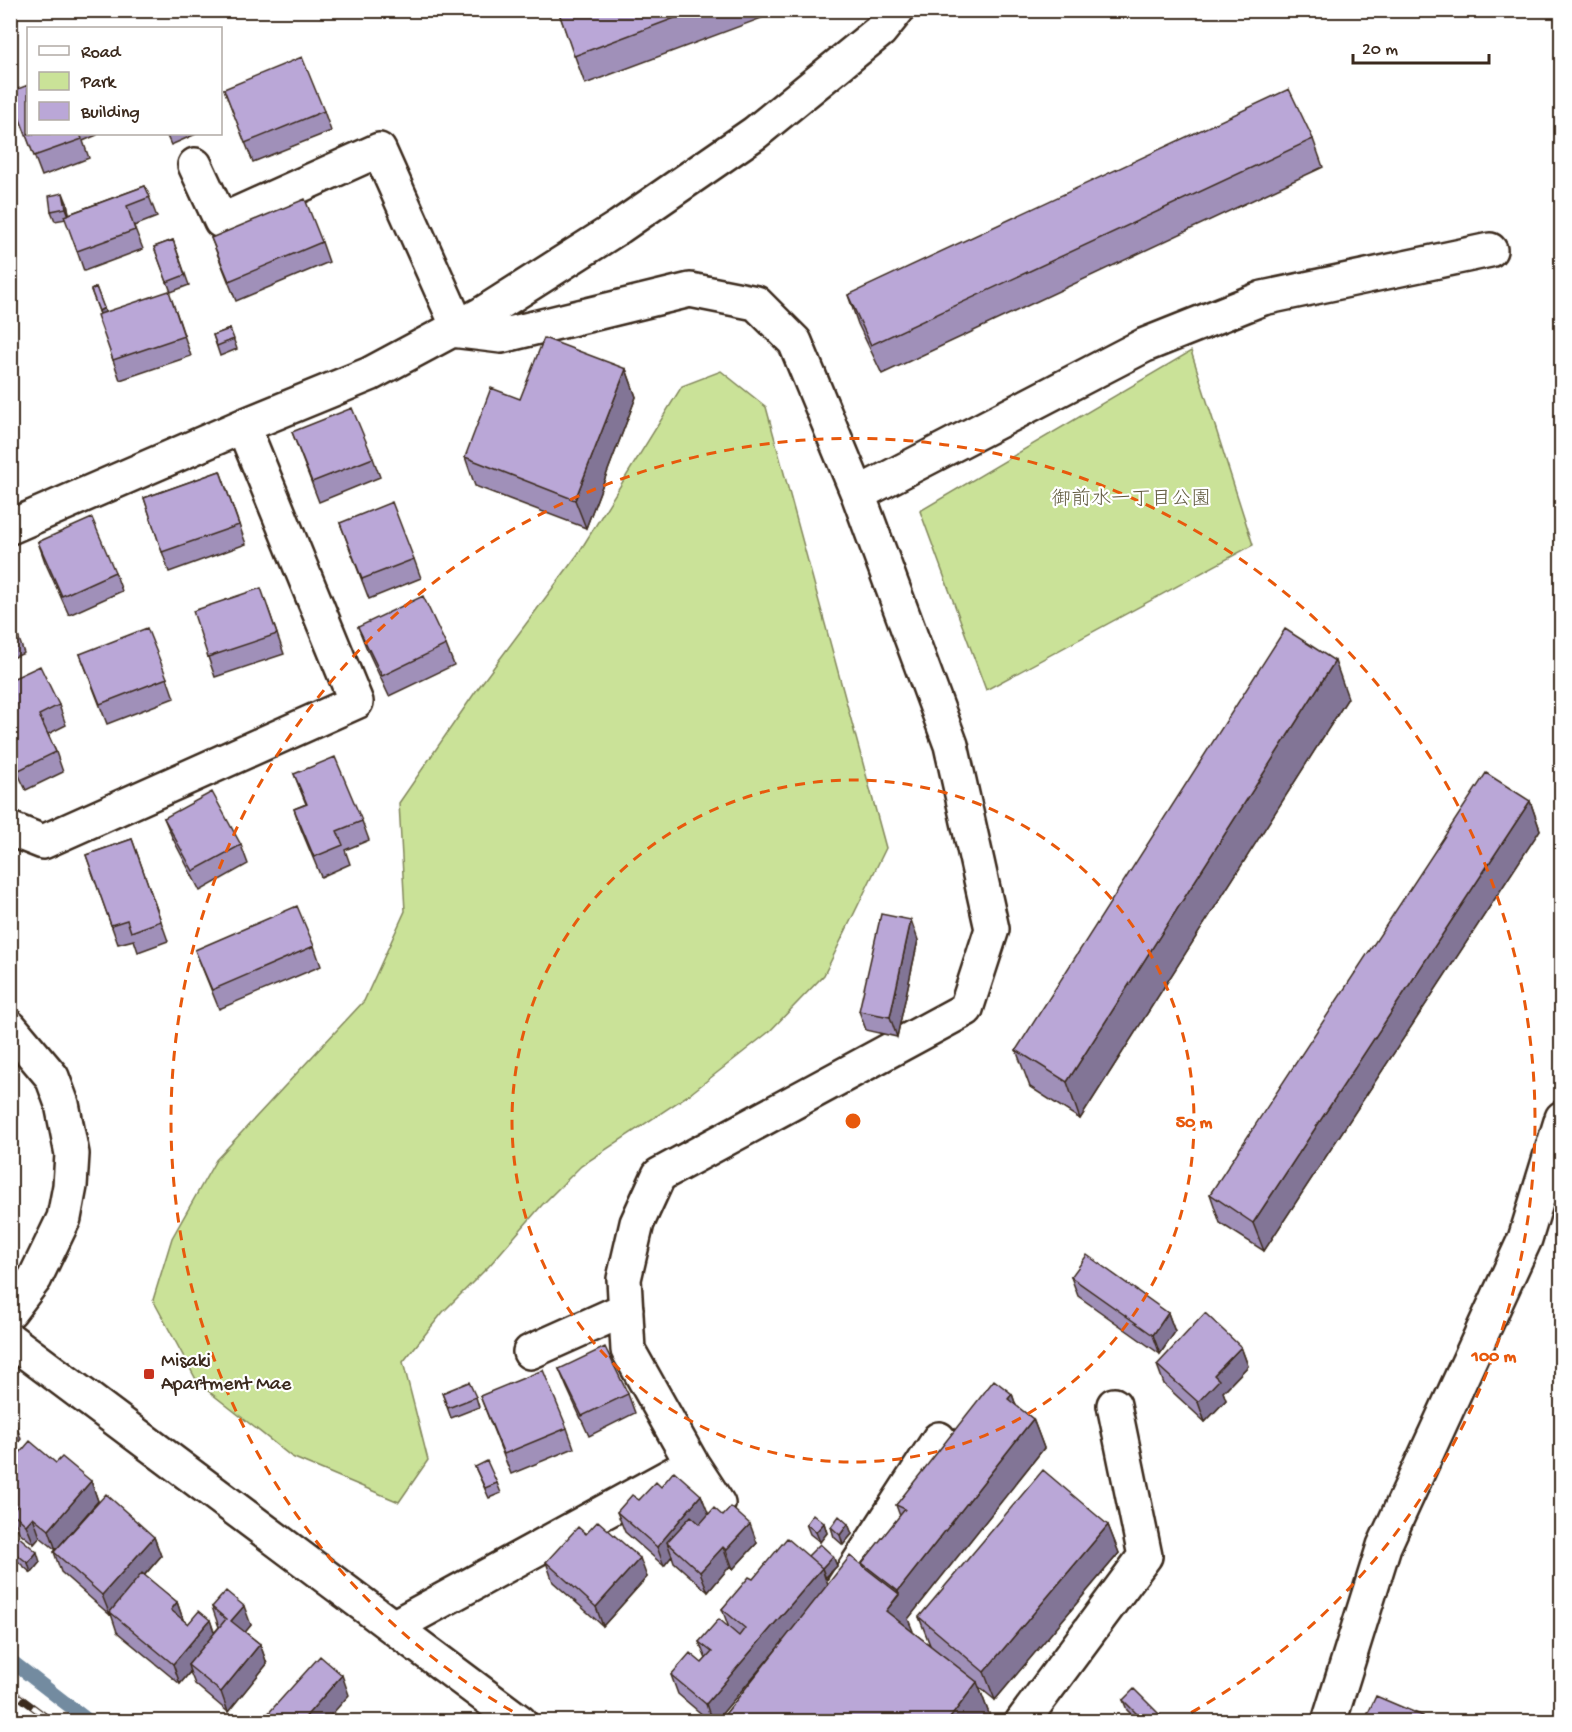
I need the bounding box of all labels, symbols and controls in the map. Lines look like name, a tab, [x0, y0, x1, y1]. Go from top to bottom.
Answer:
legend	[27, 27, 222, 135]
scale bar	[1353, 27, 1490, 65]
text: 20 m	[1362, 40, 1398, 61]
text: Road	[81, 43, 122, 64]
text: Park	[80, 73, 117, 94]
text: Building	[80, 103, 140, 124]
park label: 御前水一丁目公園	[1051, 487, 1211, 512]
centre of rings	[843, 1111, 863, 1131]
text: 50 m	[1176, 1113, 1213, 1134]
text: 100 m	[1471, 1347, 1517, 1368]
place label: Misaki Apartment Mae	[161, 1351, 292, 1397]
marker: Misaki Apartment Mae	[142, 1367, 156, 1381]

